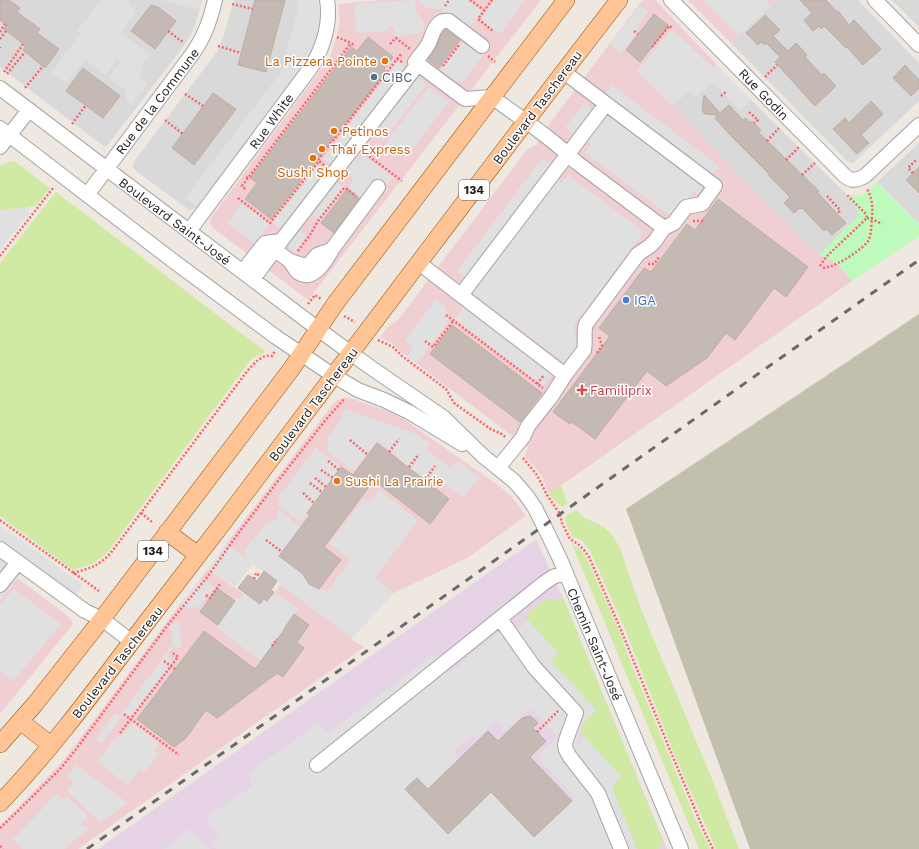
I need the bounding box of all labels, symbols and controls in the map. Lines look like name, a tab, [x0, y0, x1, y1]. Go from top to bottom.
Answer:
street label: Rue de la Commune	[113, 45, 202, 157]
street label: Boulevard Taschereau	[490, 48, 585, 167]
place label: La Pizzeria Pointe	[265, 54, 377, 69]
marker: La Pizzeria Pointe	[380, 56, 390, 66]
street label: Rue Godin	[736, 66, 792, 123]
place label: CIBC	[382, 70, 412, 85]
marker: CIBC	[369, 72, 379, 82]
street label: Rue White	[246, 91, 297, 152]
place label: Petinos	[342, 124, 389, 139]
marker: Petinos	[329, 126, 339, 136]
place label: Thaï Express	[330, 142, 411, 157]
marker: Thaï Express	[317, 144, 327, 154]
marker: Sushi Shop	[308, 153, 318, 163]
place label: Sushi Shop	[277, 165, 349, 180]
street label: Boulevard Saint-José	[116, 175, 233, 268]
road number: 134	[459, 180, 489, 200]
place label: IGA	[634, 293, 656, 308]
marker: IGA	[621, 295, 631, 305]
street label: Boulevard Taschereau	[266, 345, 361, 464]
place label: Familiprix	[590, 383, 652, 398]
marker: Familiprix	[577, 385, 587, 395]
place label: Sushi La Prairie	[345, 474, 443, 489]
marker: Sushi La Prairie	[332, 476, 342, 486]
road number: 134	[138, 541, 168, 561]
street label: Chemin Saint-José	[564, 586, 625, 703]
street label: Boulevard Taschereau	[69, 603, 166, 721]

